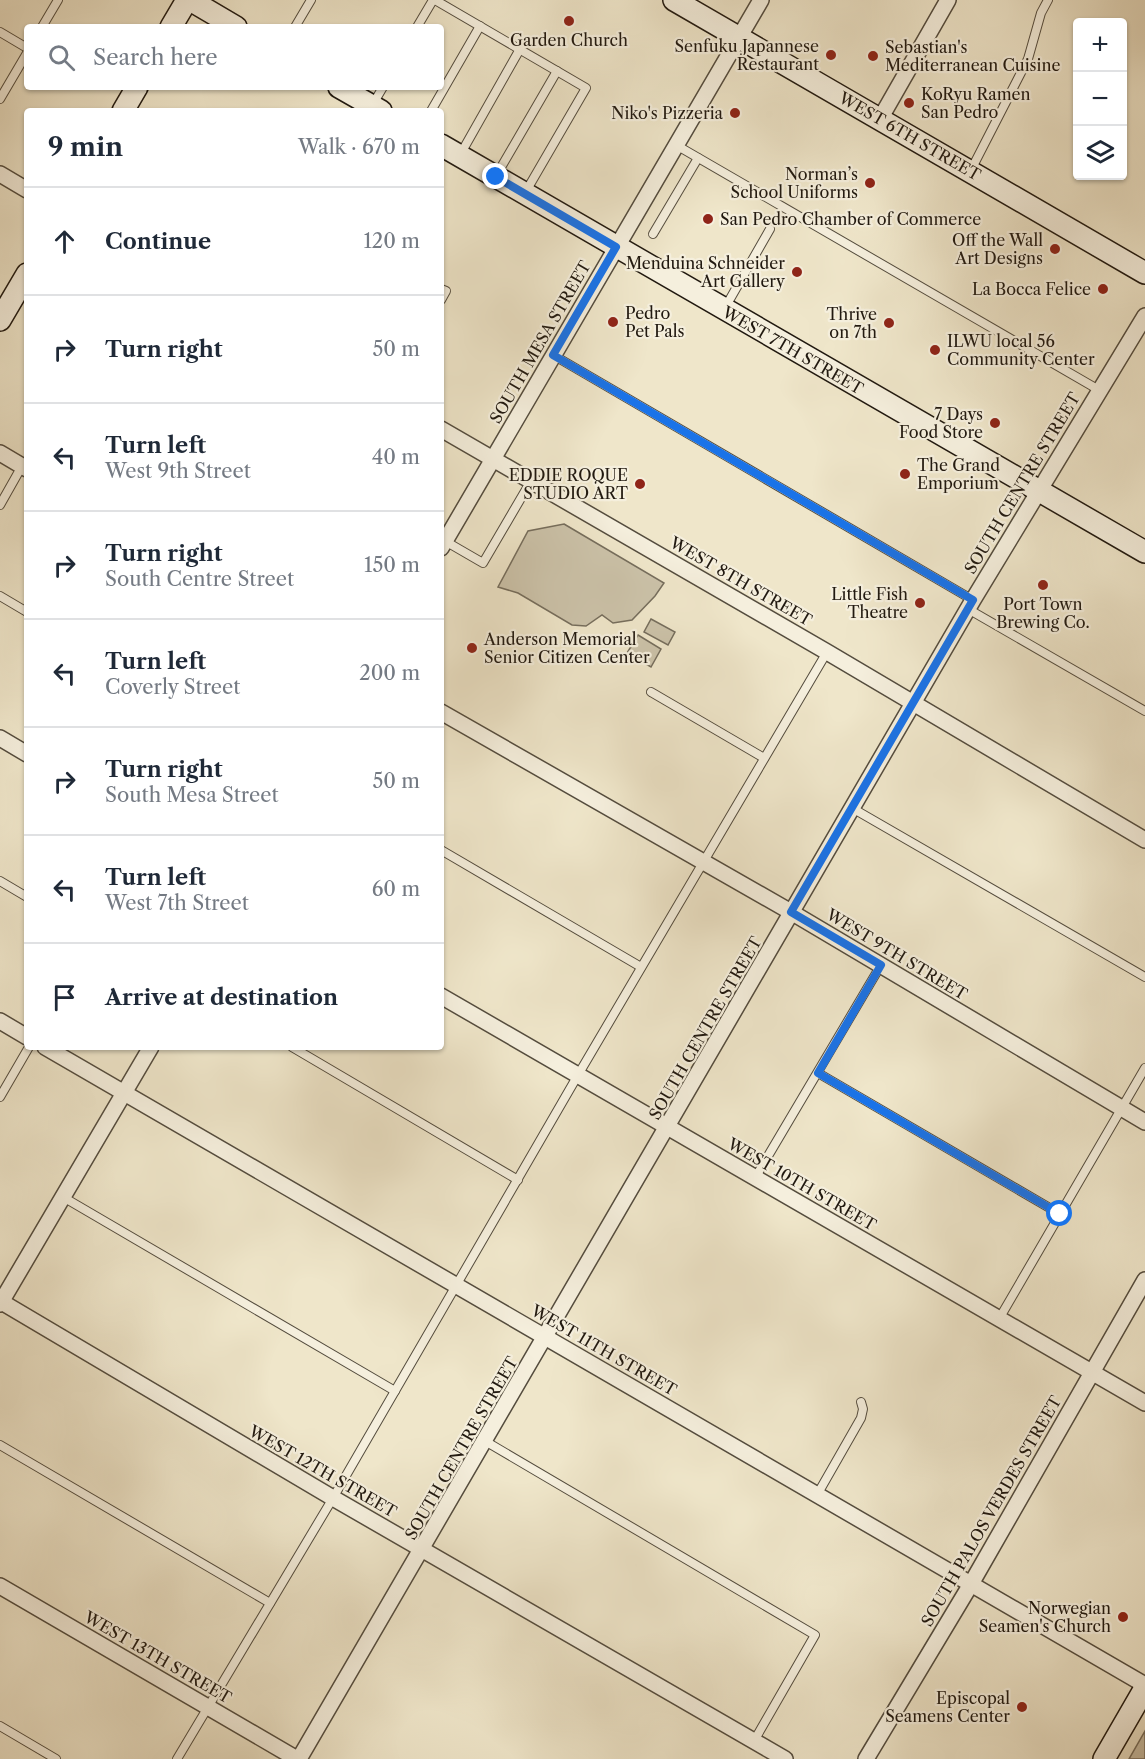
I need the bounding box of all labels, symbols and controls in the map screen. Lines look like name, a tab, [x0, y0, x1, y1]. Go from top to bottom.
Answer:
marker: Garden Church	[562, 14, 576, 28]
map controls	[1073, 18, 1127, 180]
button: +	[1073, 18, 1127, 72]
search box	[24, 24, 444, 90]
place label: Garden Church	[510, 30, 628, 50]
place label: Senfuku Japannese Restaurant	[674, 36, 819, 74]
place label: Sebastian's Mediterranean Cuisine	[885, 37, 1060, 75]
icon: search	[45, 41, 78, 74]
text: Search here	[93, 44, 218, 71]
marker: Senfuku Japannese Restaurant	[824, 48, 838, 62]
marker: Sebastian's Mediterranean Cuisine	[866, 49, 880, 63]
button: −	[1073, 72, 1127, 126]
place label: KoRyu Ramen San Pedro	[921, 84, 1031, 122]
street label: WEST 6TH STREET	[835, 87, 984, 185]
marker: KoRyu Ramen San Pedro	[902, 96, 916, 110]
place label: Niko's Pizzeria	[611, 103, 724, 123]
marker: Niko's Pizzeria	[728, 106, 742, 120]
button: layers	[1073, 126, 1127, 180]
text: 9 min	[48, 131, 123, 163]
text: Walk · 670 m	[298, 135, 420, 159]
route end	[482, 163, 508, 189]
place label: Norman’s School Uniforms	[731, 164, 858, 202]
marker: Norman’s School Uniforms	[863, 176, 877, 190]
place label: San Pedro Chamber of Commerce	[720, 209, 981, 229]
marker: San Pedro Chamber of Commerce	[701, 212, 715, 226]
icon: ahead	[48, 225, 81, 258]
text: Continue	[105, 228, 211, 255]
text: 120 m	[363, 229, 420, 253]
place label: Off the Wall Art Designs	[952, 230, 1043, 268]
marker: Off the Wall Art Designs	[1048, 242, 1062, 256]
place label: Menduina Schneider Art Gallery	[626, 253, 786, 291]
street label: SOUTH MESA STREET	[485, 257, 595, 427]
marker: Menduina Schneider Art Gallery	[790, 265, 804, 279]
place label: La Bocca Felice	[972, 279, 1091, 299]
marker: La Bocca Felice	[1096, 282, 1110, 296]
street label: WEST 7TH STREET	[718, 301, 867, 398]
place label: Pedro Pet Pals	[625, 303, 685, 341]
place label: Thrive on 7th	[826, 304, 877, 342]
marker: Pedro Pet Pals	[606, 315, 620, 329]
marker: Thrive on 7th	[882, 316, 896, 330]
place label: ILWU local 56 Community Center	[947, 331, 1095, 369]
icon: right	[48, 333, 81, 366]
text: Turn right	[105, 336, 223, 363]
text: 50 m	[373, 337, 420, 361]
marker: ILWU local 56 Community Center	[928, 343, 942, 357]
street label: SOUTH CENTRE STREET	[960, 389, 1084, 577]
place label: 7 Days Food Store	[899, 404, 983, 442]
marker: 7 Days Food Store	[988, 416, 1002, 430]
text: Turn left	[105, 432, 206, 459]
icon: left	[48, 441, 81, 474]
text: 40 m	[372, 445, 420, 469]
place label: The Grand Emporium	[917, 455, 1000, 493]
text: West 9th Street	[105, 459, 251, 483]
place label: EDDIE ROQUE STUDIO ART	[509, 465, 628, 503]
marker: The Grand Emporium	[898, 467, 912, 481]
marker: EDDIE ROQUE STUDIO ART	[633, 477, 647, 491]
street label: WEST 8TH STREET	[666, 532, 816, 630]
text: Turn right	[105, 540, 223, 567]
icon: right	[48, 549, 81, 582]
text: 150 m	[364, 553, 420, 577]
text: South Centre Street	[105, 567, 294, 591]
marker: Port Town Brewing Co.	[1036, 578, 1050, 592]
place label: Little Fish Theatre	[831, 584, 908, 622]
place label: Port Town Brewing Co.	[996, 594, 1090, 632]
marker: Little Fish Theatre	[913, 596, 927, 610]
place label: Anderson Memorial Senior Citizen Center	[483, 629, 650, 667]
marker: Anderson Memorial Senior Citizen Center	[465, 641, 479, 655]
text: Turn left	[105, 648, 206, 675]
icon: left	[48, 657, 81, 690]
text: 200 m	[359, 661, 420, 685]
text: Coverly Street	[105, 675, 240, 699]
text: Turn right	[105, 756, 223, 783]
icon: right	[48, 765, 81, 798]
text: 50 m	[373, 769, 420, 793]
text: South Mesa Street	[105, 783, 278, 807]
text: Turn left	[105, 864, 206, 891]
icon: left	[48, 873, 81, 906]
text: 60 m	[372, 877, 420, 901]
text: West 7th Street	[105, 891, 249, 915]
street label: WEST 9TH STREET	[822, 904, 971, 1004]
street label: SOUTH CENTRE STREET	[644, 933, 766, 1123]
icon: arrive	[48, 981, 81, 1014]
text: Arrive at destination	[105, 984, 338, 1011]
street label: WEST 10TH STREET	[723, 1133, 880, 1235]
route start	[1046, 1200, 1072, 1226]
street label: WEST 11TH STREET	[527, 1300, 680, 1400]
street label: SOUTH CENTRE STREET	[400, 1353, 522, 1543]
street label: SOUTH PALOS VERDES STREET	[917, 1392, 1065, 1630]
street label: WEST 12TH STREET	[245, 1420, 400, 1521]
place label: Norwegian Seamen's Church	[979, 1598, 1111, 1636]
street label: WEST 13TH STREET	[80, 1606, 235, 1707]
marker: Norwegian Seamen's Church	[1116, 1610, 1130, 1624]
place label: Episcopal Seamens Center	[885, 1688, 1010, 1726]
marker: Episcopal Seamens Center	[1015, 1700, 1029, 1714]

